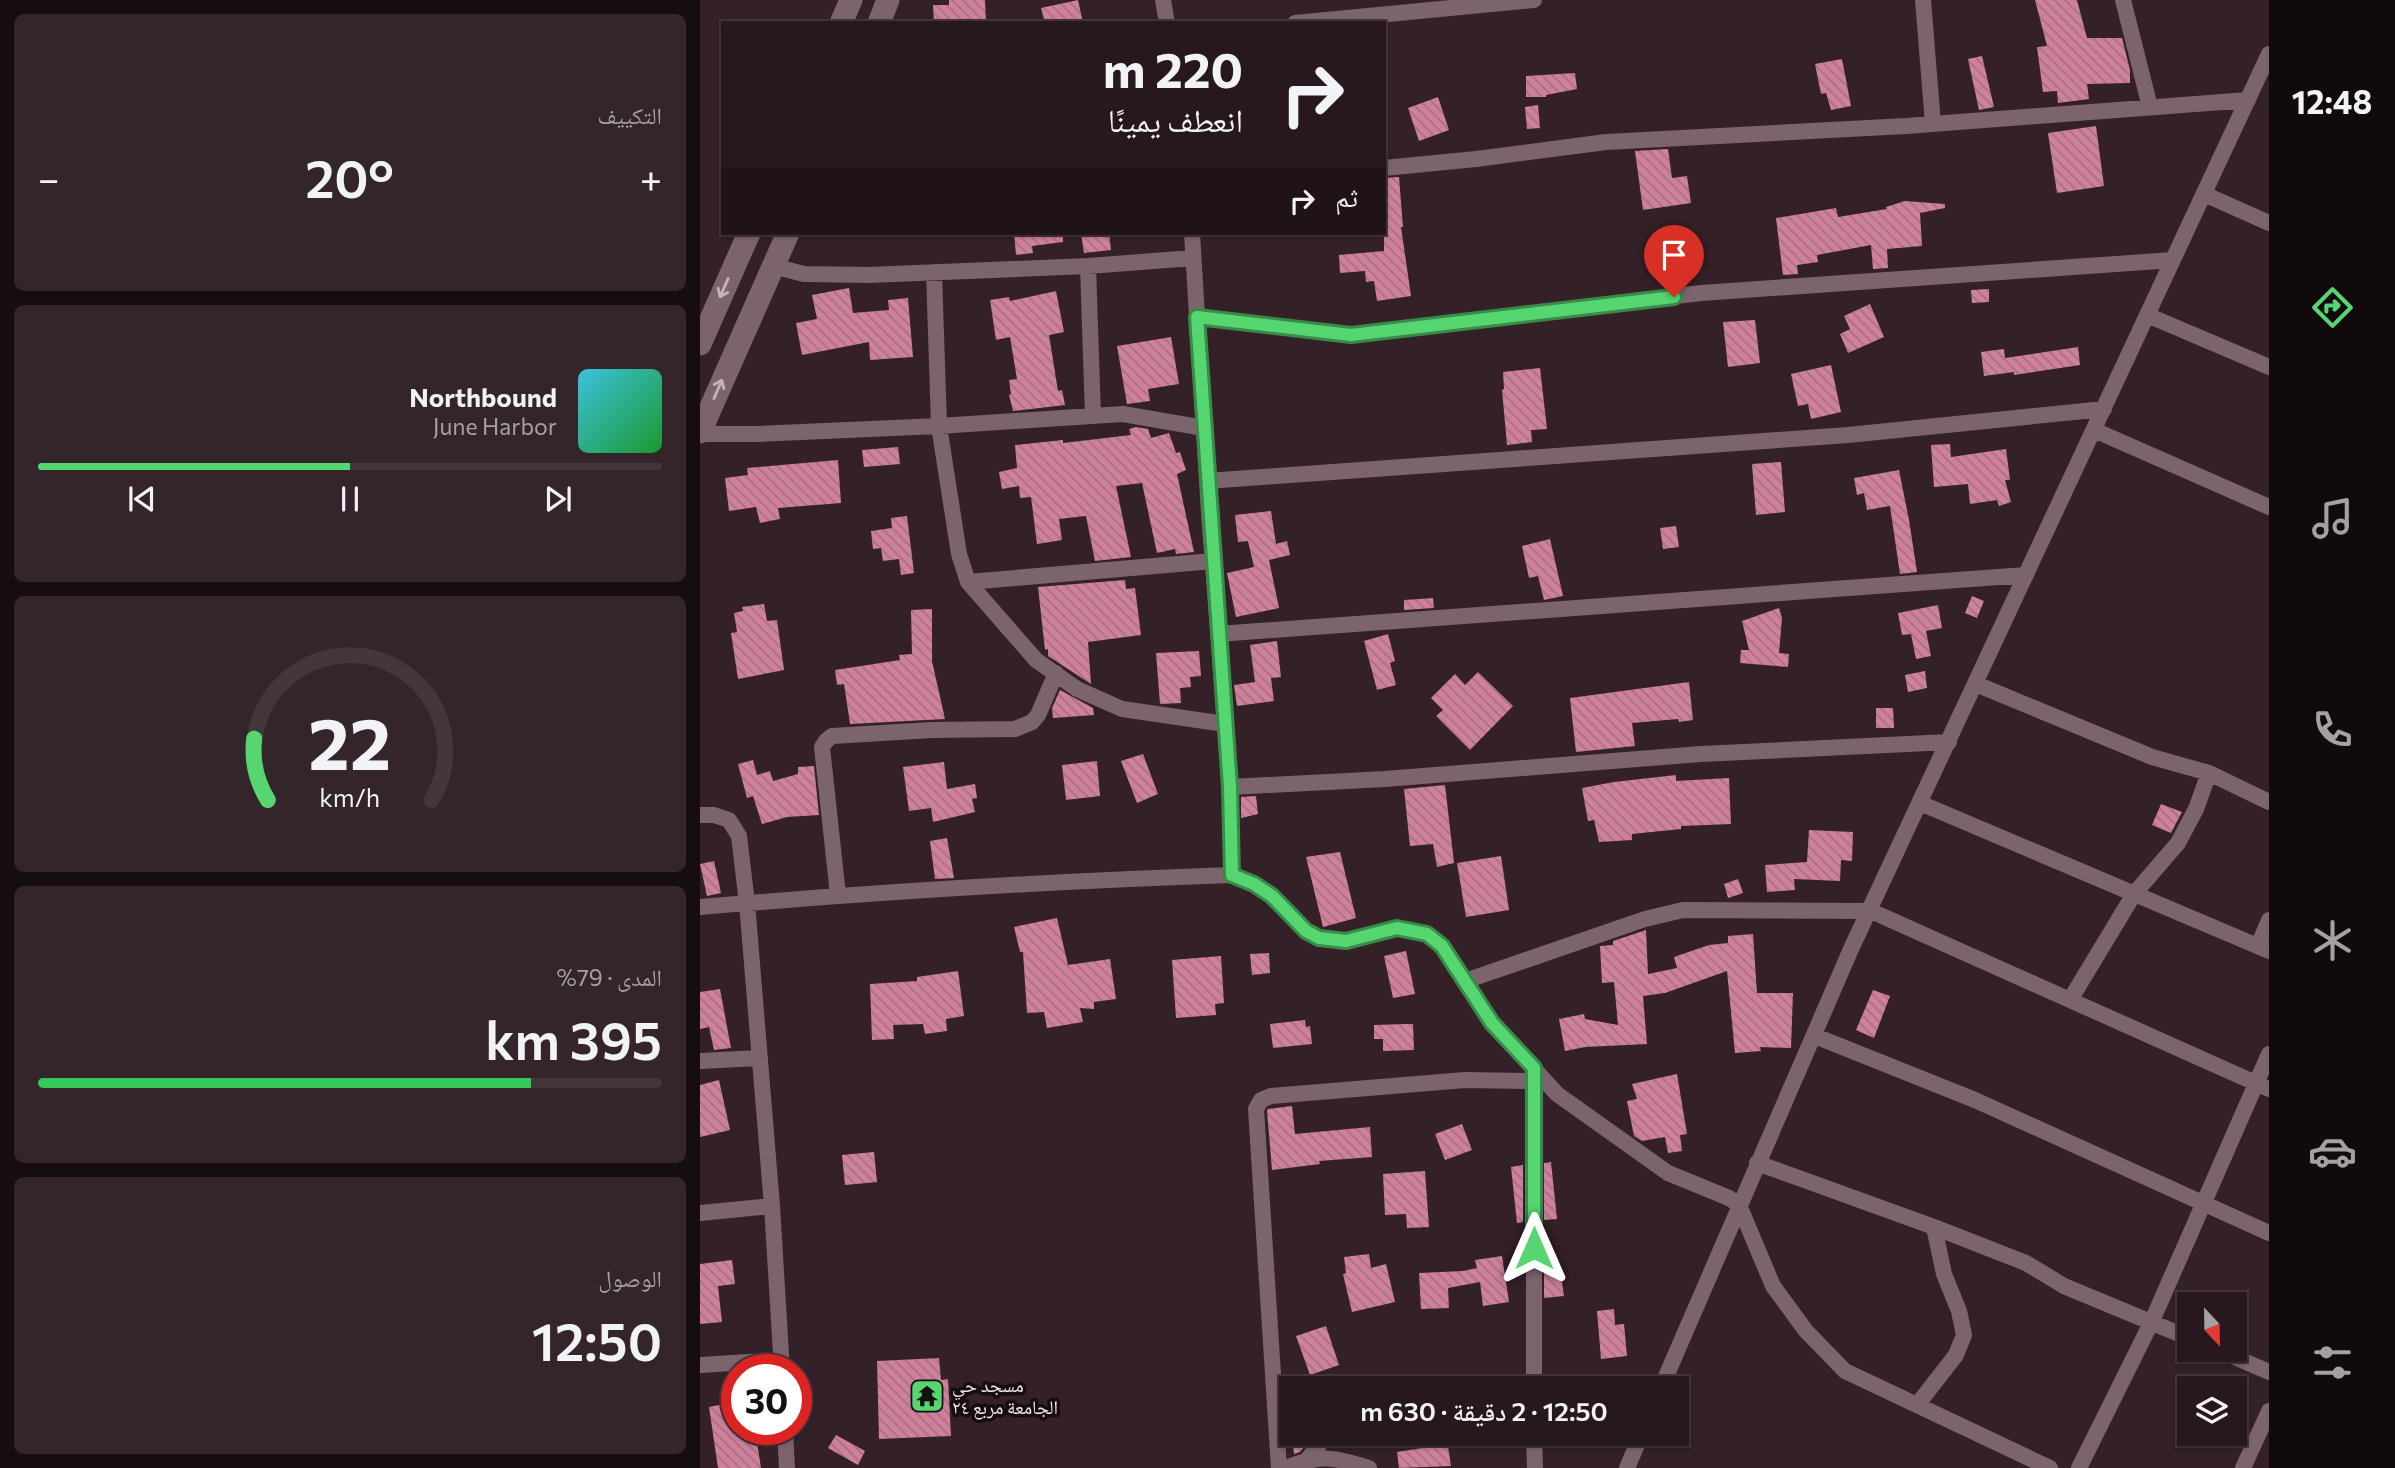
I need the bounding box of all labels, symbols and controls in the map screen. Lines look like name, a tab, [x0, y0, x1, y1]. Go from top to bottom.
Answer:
text: 220 m	[1103, 38, 1243, 98]
icon: right	[1267, 49, 1358, 140]
text: 12:48	[2292, 81, 2372, 121]
text: انعطف يمينًا	[1108, 99, 1243, 139]
text: التكييف	[597, 101, 662, 129]
text: 20°	[305, 145, 394, 209]
text: −	[38, 154, 60, 201]
text: +	[640, 154, 662, 201]
text: ثم	[1335, 181, 1358, 212]
icon: right	[1283, 182, 1321, 220]
pin	[1644, 225, 1704, 297]
icon: arrive	[1655, 236, 1693, 274]
one-way arrow	[717, 277, 730, 298]
icon: directions	[2308, 283, 2357, 332]
one-way arrow	[713, 379, 726, 400]
text: Northbound	[409, 381, 557, 412]
text: June Harbor	[433, 412, 557, 440]
icon: previous	[123, 480, 161, 518]
icon: pause	[331, 480, 369, 518]
icon: next	[539, 480, 577, 518]
icon: music	[2308, 494, 2357, 543]
text: 22	[309, 696, 391, 785]
icon: phone	[2308, 705, 2357, 754]
text: km/h	[320, 782, 380, 812]
icon: climate	[2308, 916, 2357, 965]
text: المدى · 79%	[556, 963, 662, 991]
text: 395 km	[485, 1007, 662, 1071]
icon: car	[2308, 1127, 2357, 1176]
position arrow	[1497, 1211, 1571, 1285]
text: الوصول	[598, 1264, 662, 1292]
north arrow	[2177, 1292, 2247, 1362]
map controls	[2177, 1292, 2247, 1446]
text: 12:50	[532, 1308, 662, 1372]
icon: filters	[2308, 1338, 2357, 1387]
speed limit sign: 30	[721, 1354, 812, 1445]
place label: مسجد حي الجامعة مربع ٢٤	[952, 1373, 1058, 1420]
button: layers	[2177, 1376, 2247, 1446]
temple icon: مسجد حي الجامعة مربع ٢٤	[908, 1377, 946, 1415]
text: 12:50 · 2 دقيقة · 630 m	[1360, 1395, 1608, 1426]

